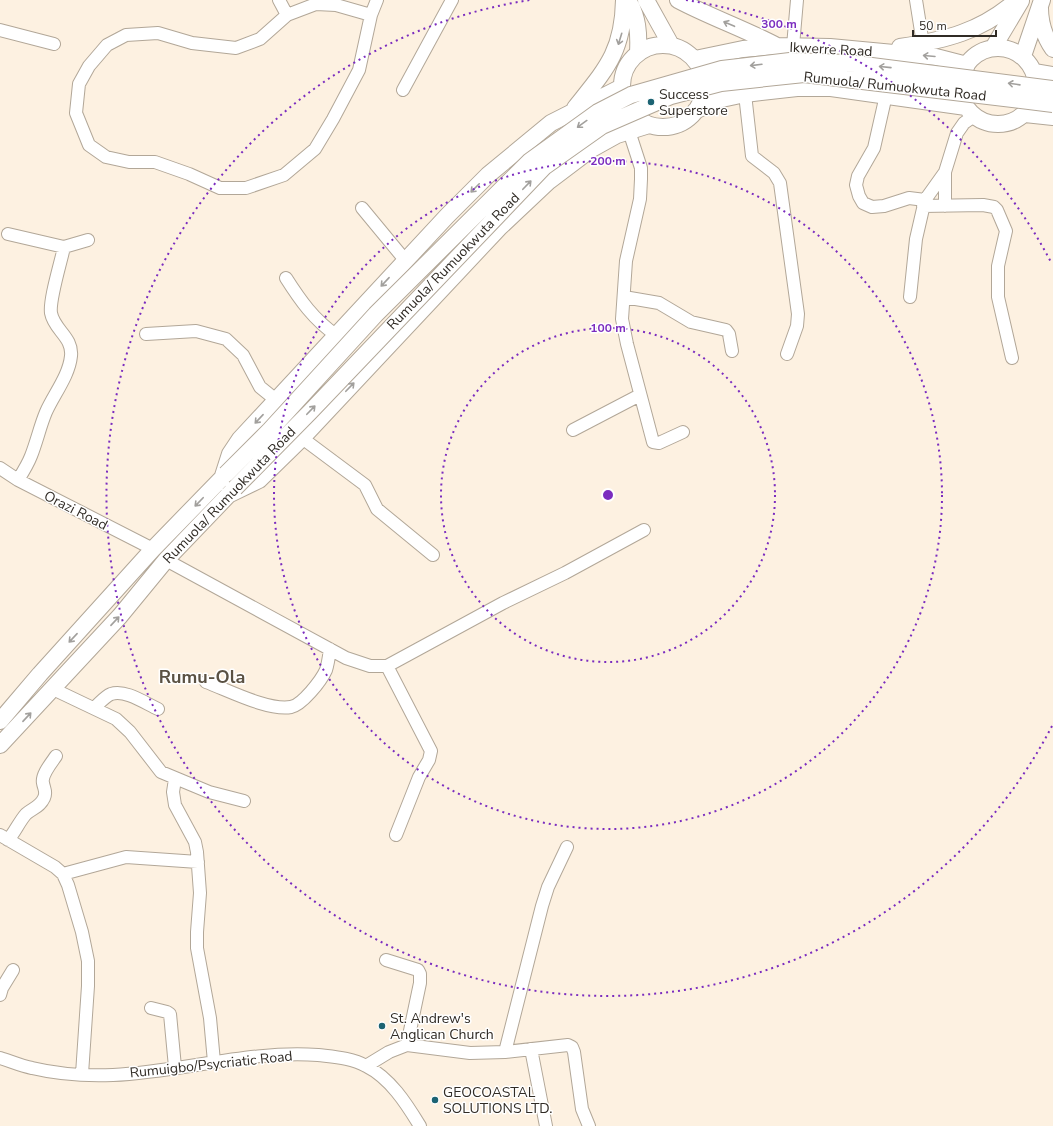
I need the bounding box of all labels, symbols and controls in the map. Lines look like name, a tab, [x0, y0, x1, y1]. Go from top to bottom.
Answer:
scale bar	[913, 12, 996, 38]
text: 300 m	[761, 16, 797, 32]
text: 50 m	[919, 18, 947, 34]
one-way arrow	[723, 20, 735, 27]
one-way arrow	[616, 32, 623, 45]
street label: Ikwerre Road	[789, 38, 873, 61]
one-way arrow	[923, 52, 936, 60]
one-way arrow	[750, 61, 763, 69]
one-way arrow	[879, 63, 892, 71]
street label: Rumuola/ Rumuokwuta Road	[803, 67, 987, 106]
one-way arrow	[1008, 80, 1021, 88]
place label: Success Superstore	[659, 85, 728, 120]
marker: Success Superstore	[646, 97, 656, 107]
one-way arrow	[576, 119, 587, 128]
text: 200 m	[590, 153, 626, 169]
one-way arrow	[522, 180, 532, 190]
one-way arrow	[470, 183, 480, 193]
street label: Rumuola/ Rumuokwuta Road	[383, 189, 524, 334]
one-way arrow	[380, 277, 390, 287]
text: 100 m	[590, 320, 626, 336]
one-way arrow	[346, 382, 355, 393]
one-way arrow	[307, 405, 316, 415]
one-way arrow	[255, 413, 264, 423]
street label: Rumuola/ Rumuokwuta Road	[159, 423, 300, 568]
street label: Orazi Road	[41, 486, 111, 535]
centre of rings	[601, 488, 615, 502]
one-way arrow	[194, 497, 204, 507]
one-way arrow	[111, 616, 120, 627]
one-way arrow	[68, 633, 77, 644]
district label: Rumu-Ola	[159, 665, 245, 689]
one-way arrow	[22, 712, 31, 722]
place label: St. Andrew's Anglican Church	[390, 1009, 494, 1044]
marker: St. Andrew's Anglican Church	[377, 1021, 387, 1031]
street label: Rumuigbo/Psycriatic Road	[129, 1046, 293, 1082]
place label: GEOCOASTAL SOLUTIONS LTD.	[443, 1083, 552, 1118]
marker: GEOCOASTAL SOLUTIONS LTD.	[430, 1095, 440, 1105]

